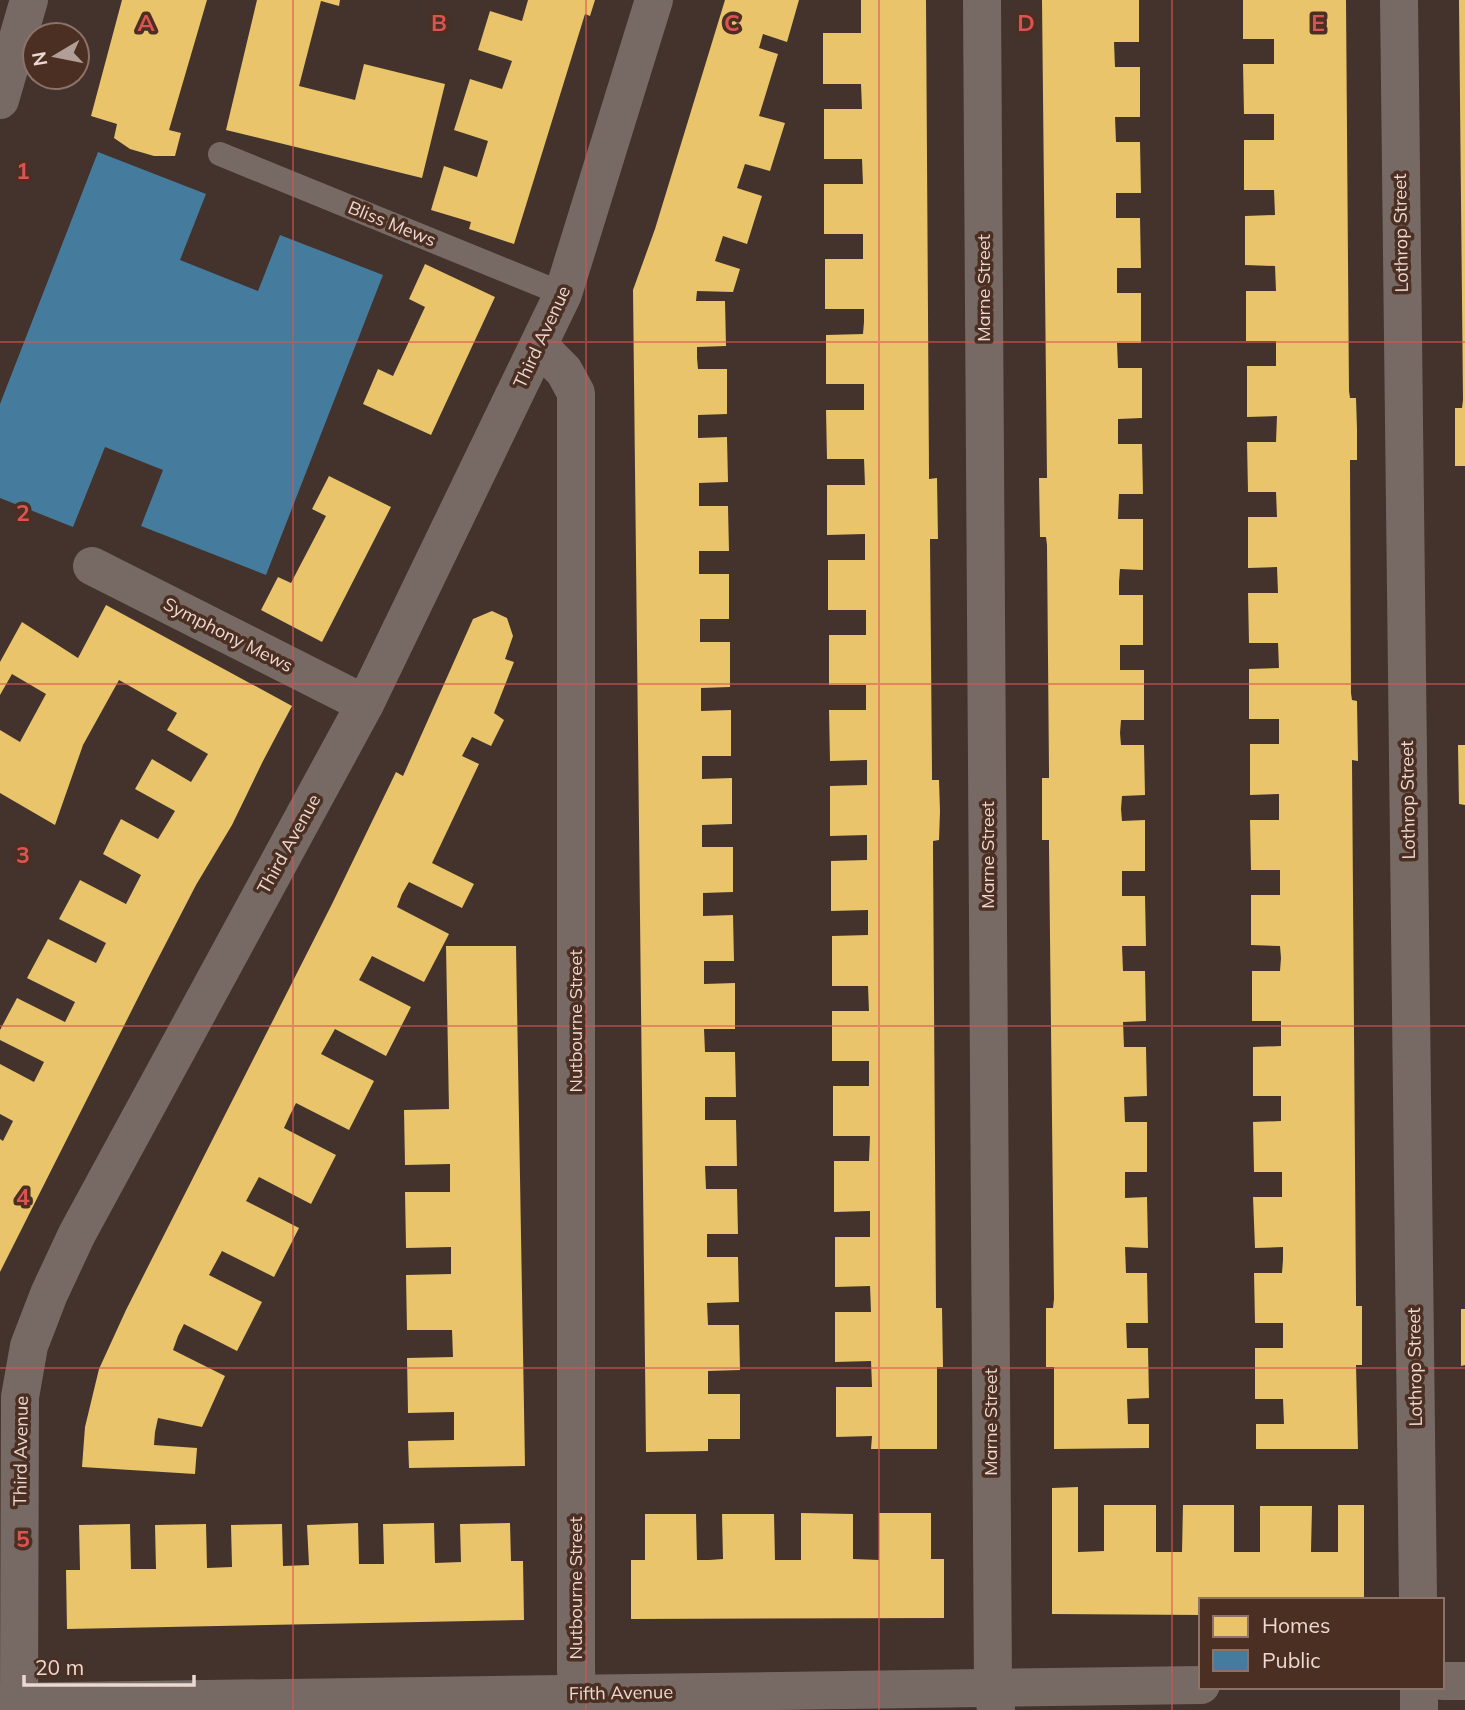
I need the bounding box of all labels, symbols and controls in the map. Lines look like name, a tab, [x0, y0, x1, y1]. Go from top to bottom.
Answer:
text: A	[137, 8, 155, 37]
text: B	[431, 8, 447, 37]
text: C	[724, 8, 740, 37]
text: D	[1017, 8, 1035, 37]
text: E	[1311, 8, 1325, 37]
north arrow	[21, 21, 91, 91]
text: N	[26, 50, 52, 68]
text: 1	[16, 156, 30, 185]
street label: Lothrop Street	[1388, 173, 1413, 293]
street label: Bliss Mews	[345, 195, 440, 252]
street label: Marne Street	[972, 234, 995, 342]
street label: Third Avenue	[508, 282, 575, 392]
text: 2	[16, 498, 30, 527]
street label: Symphony Mews	[160, 592, 297, 677]
street label: Lothrop Street	[1395, 740, 1420, 860]
street label: Third Avenue	[252, 790, 325, 898]
street label: Marne Street	[976, 801, 999, 909]
text: 3	[16, 840, 30, 869]
street label: Nutbourne Street	[564, 950, 587, 1092]
text: 4	[16, 1182, 30, 1211]
street label: Lothrop Street	[1402, 1307, 1427, 1427]
street label: Marne Street	[979, 1368, 1002, 1476]
street label: Third Avenue	[8, 1396, 33, 1506]
street label: Nutbourne Street	[564, 1517, 587, 1659]
text: 5	[16, 1524, 30, 1553]
legend	[1199, 1598, 1444, 1689]
text: Homes	[1262, 1612, 1330, 1638]
scale bar	[24, 1644, 194, 1688]
text: Public	[1262, 1647, 1321, 1673]
text: 20 m	[35, 1654, 84, 1680]
street label: Fifth Avenue	[569, 1680, 673, 1705]

